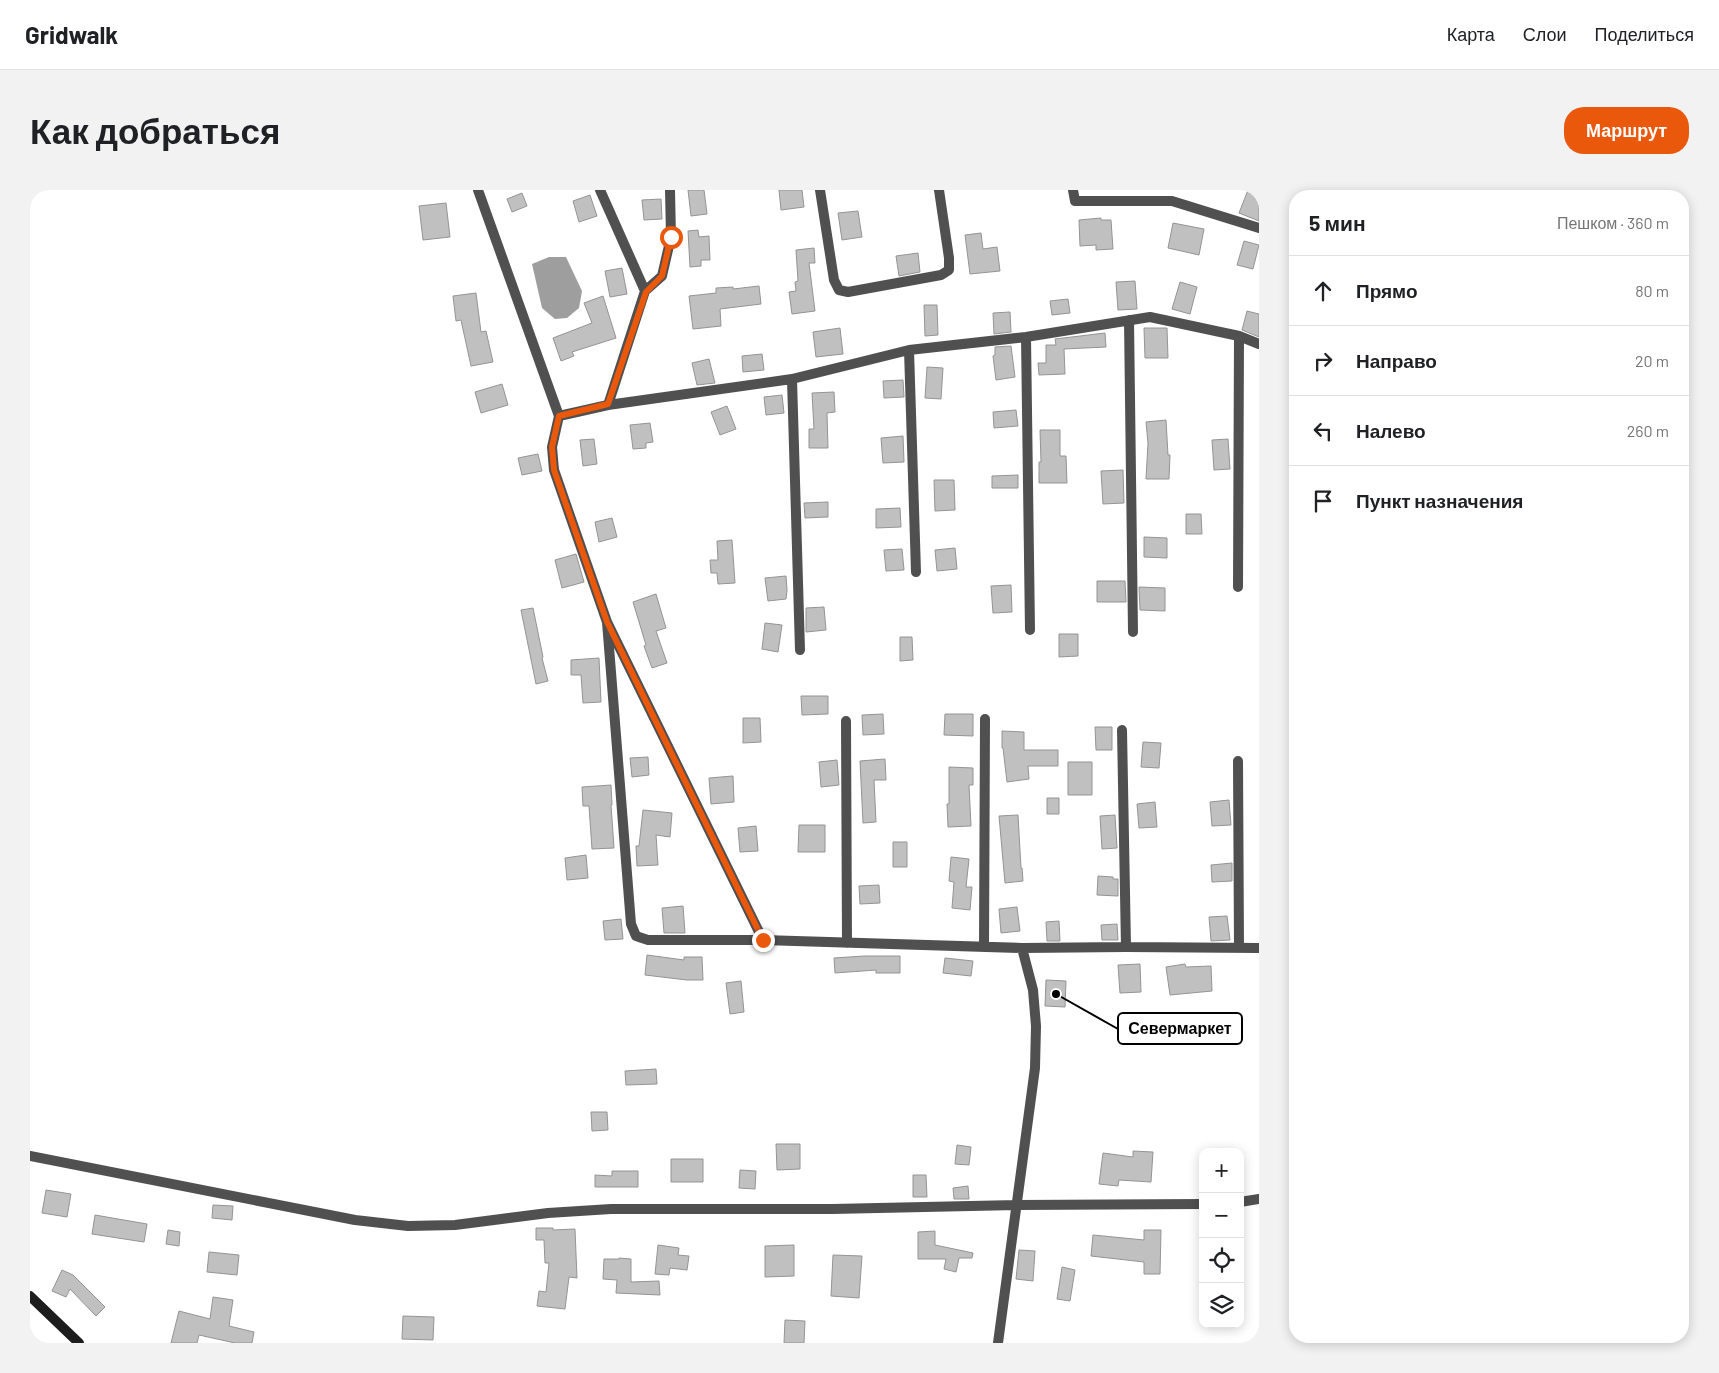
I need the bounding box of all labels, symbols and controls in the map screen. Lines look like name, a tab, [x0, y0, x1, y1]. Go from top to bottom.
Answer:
text: Gridwalk	[25, 20, 118, 49]
text: Карта	[1447, 23, 1495, 45]
text: Слои	[1523, 23, 1567, 45]
text: Поделиться	[1595, 23, 1694, 45]
button: Маршрут	[1564, 107, 1689, 154]
text: Как добраться	[30, 109, 280, 151]
text: 5 мин	[1309, 210, 1366, 235]
text: Пешком · 360 m	[1557, 213, 1669, 232]
route start	[660, 226, 683, 249]
icon: ahead	[1309, 277, 1337, 305]
text: Прямо	[1356, 279, 1418, 302]
text: 80 m	[1635, 281, 1669, 300]
icon: right	[1309, 347, 1337, 375]
text: Направо	[1356, 349, 1437, 372]
text: 20 m	[1635, 351, 1669, 370]
icon: left	[1309, 417, 1337, 445]
text: Налево	[1356, 419, 1426, 442]
text: 260 m	[1627, 421, 1669, 440]
icon: arrive	[1309, 487, 1337, 515]
text: Пункт назначения	[1356, 489, 1523, 512]
route end	[752, 929, 775, 952]
callout: Севермаркет	[1118, 1013, 1242, 1044]
text: Севермаркет	[1128, 1018, 1232, 1037]
map controls	[1199, 1148, 1244, 1328]
button: +	[1199, 1148, 1244, 1193]
button: −	[1199, 1193, 1244, 1238]
button: locate	[1199, 1238, 1244, 1283]
button: layers	[1199, 1283, 1244, 1328]

